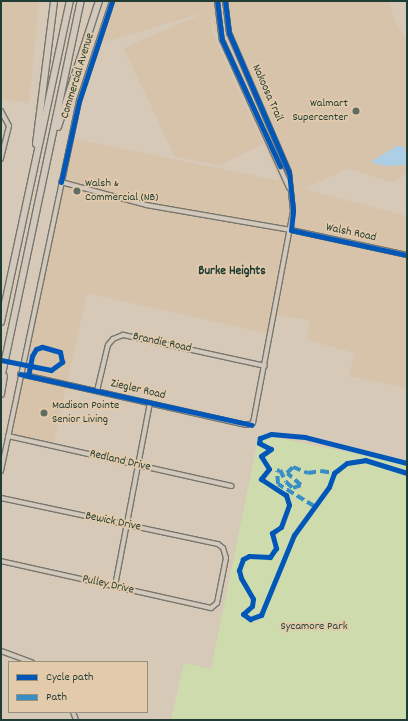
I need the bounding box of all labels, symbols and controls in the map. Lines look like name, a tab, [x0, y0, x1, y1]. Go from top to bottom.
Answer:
street label: Commercial Avenue	[58, 32, 98, 120]
street label: Nakoosa Trail	[248, 62, 286, 124]
place label: Walmart Supercenter	[292, 97, 348, 125]
marker: Walmart Supercenter	[351, 106, 361, 116]
place label: Walsh & Commercial (NB)	[85, 177, 158, 205]
marker: Walsh & Commercial (NB)	[72, 186, 82, 196]
street label: Walsh Road	[325, 221, 377, 245]
district label: Burke Heights	[198, 264, 266, 280]
street label: Brandie Road	[131, 330, 193, 356]
street label: Ziegler Road	[109, 377, 167, 403]
place label: Madison Pointe Senior Living	[52, 399, 119, 427]
marker: Madison Pointe Senior Living	[39, 408, 49, 418]
street label: Redland Drive	[88, 447, 152, 475]
street label: Bewick Drive	[84, 509, 142, 535]
street label: Pulley Drive	[81, 572, 135, 598]
park label: Sycamore Park	[280, 620, 348, 634]
legend	[8, 661, 148, 713]
text: Cycle path	[46, 669, 94, 686]
text: Path	[46, 689, 67, 706]

